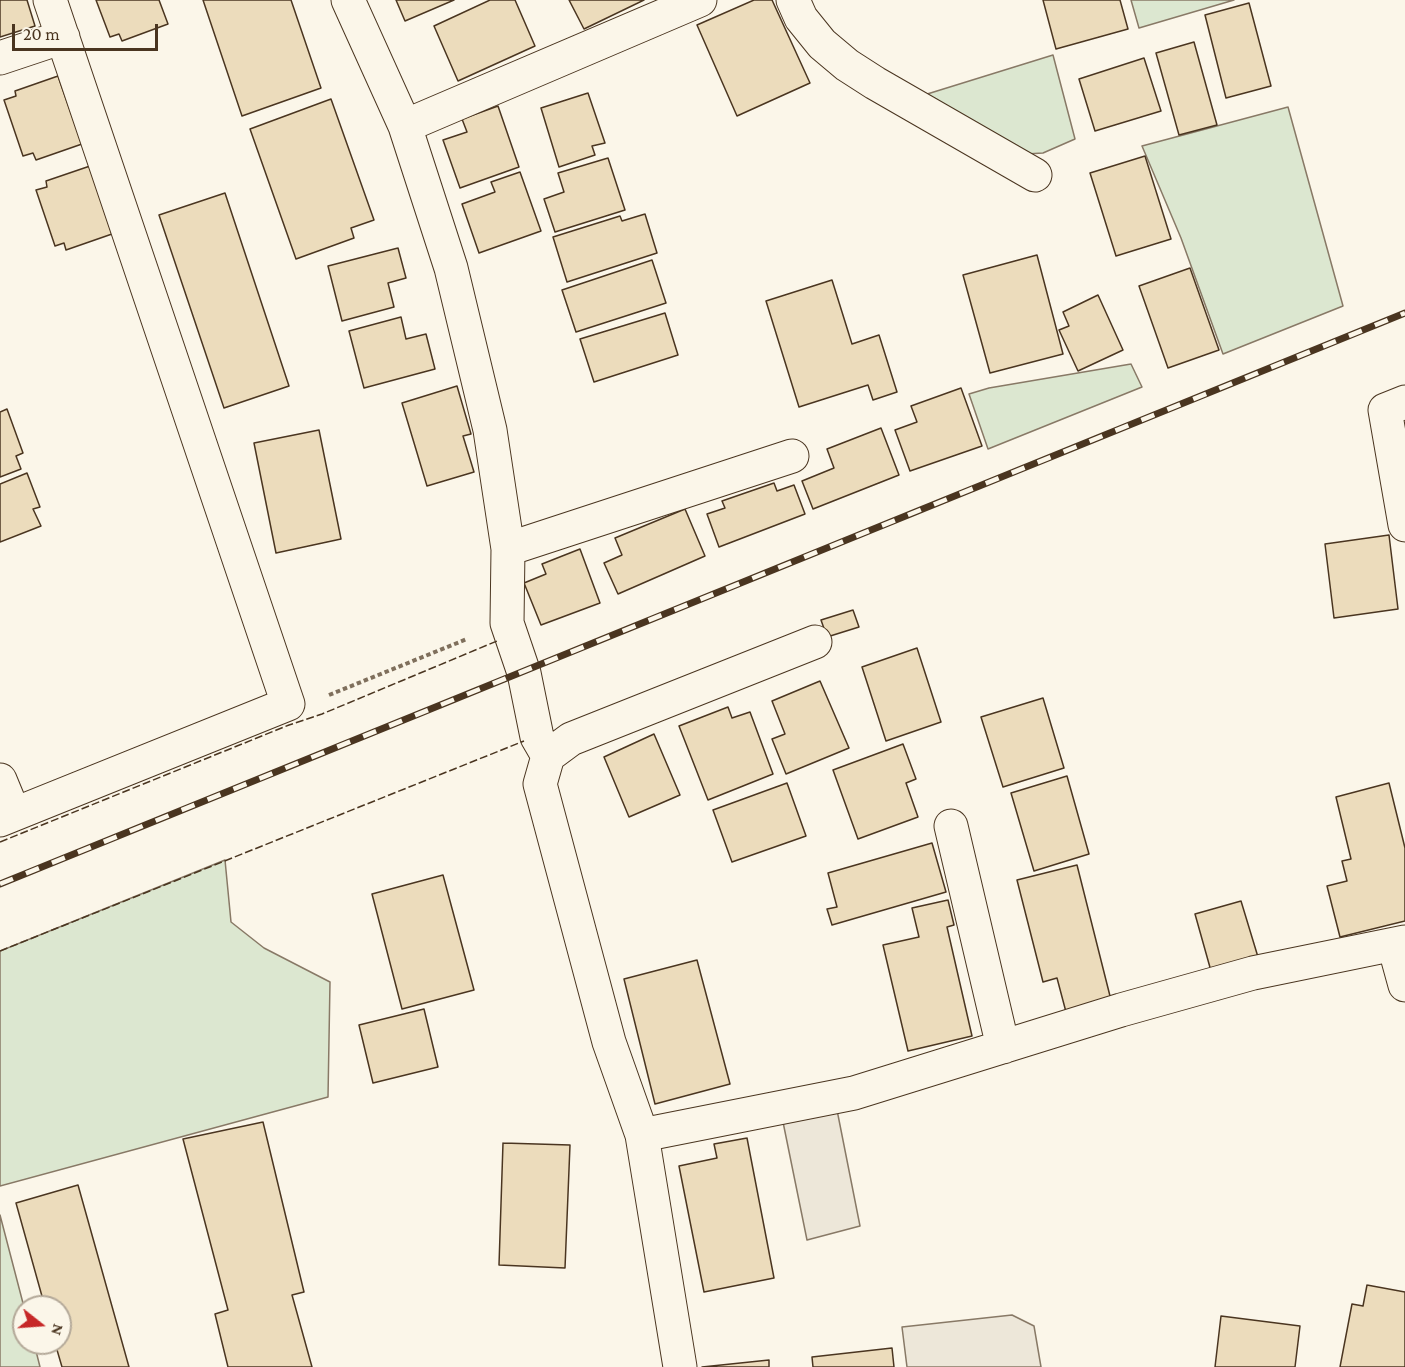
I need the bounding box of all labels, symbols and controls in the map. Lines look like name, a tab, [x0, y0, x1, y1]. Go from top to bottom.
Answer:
scale bar	[15, 12, 160, 50]
text: 20 m	[23, 24, 60, 44]
north arrow	[12, 1295, 72, 1355]
text: N	[48, 1322, 68, 1338]

